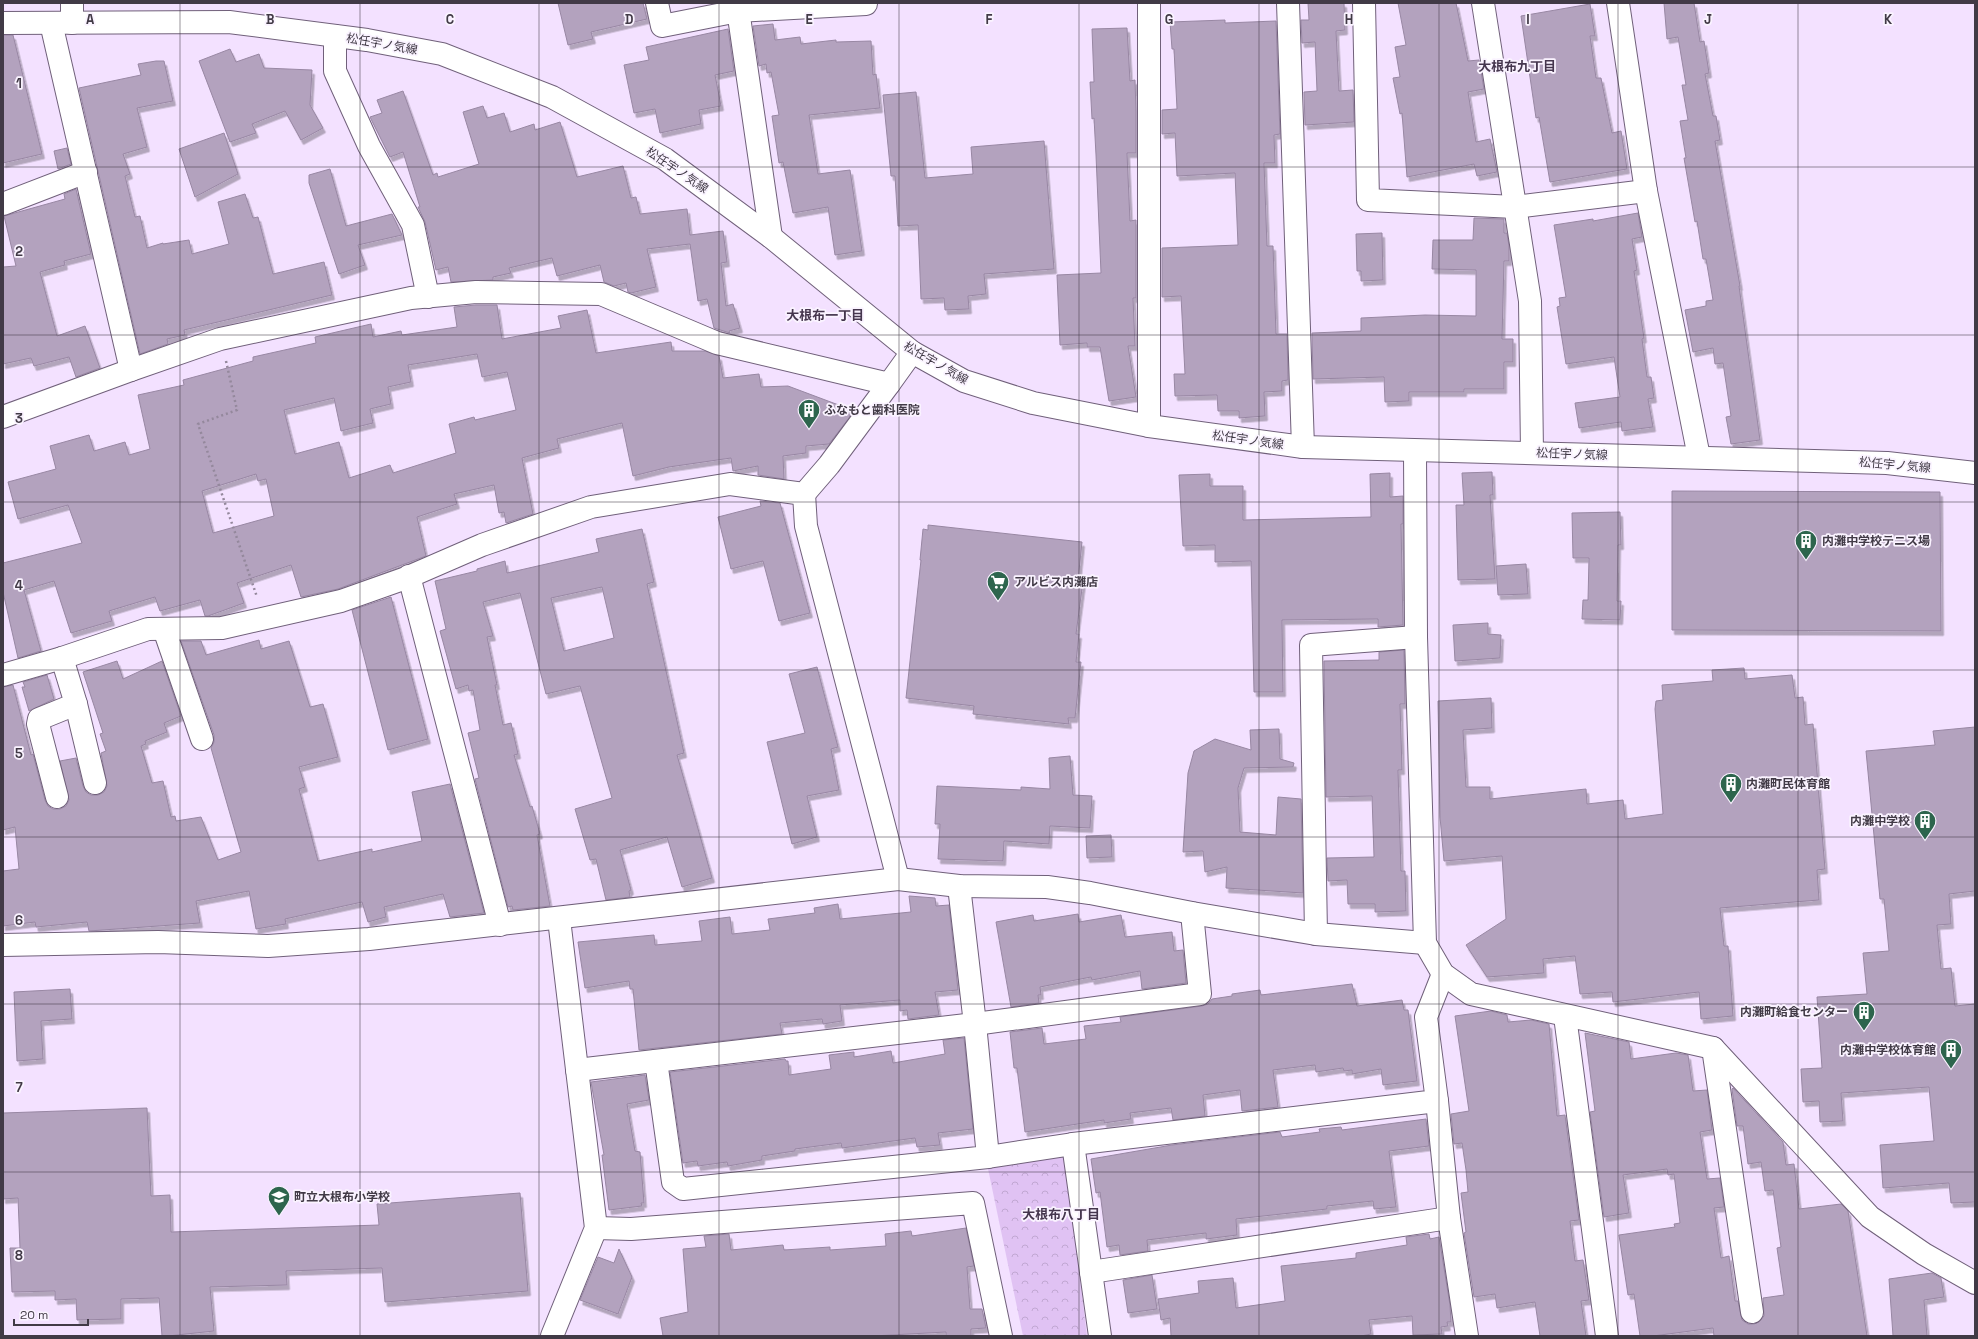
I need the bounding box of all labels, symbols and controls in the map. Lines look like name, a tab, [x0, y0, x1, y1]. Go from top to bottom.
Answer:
text: A	[86, 11, 95, 28]
text: B	[266, 11, 275, 28]
text: C	[446, 11, 454, 28]
text: D	[625, 11, 634, 28]
text: E	[805, 11, 813, 28]
text: F	[986, 11, 993, 28]
text: G	[1165, 11, 1173, 28]
text: H	[1345, 11, 1353, 28]
text: I	[1526, 11, 1530, 28]
text: J	[1704, 11, 1712, 28]
text: K	[1884, 11, 1893, 28]
street label: 松任宇ノ気線	[345, 30, 419, 58]
district label: 大根布九丁目	[1478, 58, 1556, 75]
text: 1	[16, 75, 22, 92]
street label: 松任宇ノ気線	[643, 143, 711, 197]
text: 2	[15, 243, 23, 260]
district label: 大根布一丁目	[786, 307, 864, 324]
street label: 松任宇ノ気線	[901, 338, 971, 388]
building icon: ふなもと歯科医院	[796, 397, 822, 430]
place label: ふなもと歯科医院	[824, 402, 920, 418]
text: 3	[15, 410, 23, 427]
street label: 松任宇ノ気線	[1211, 427, 1285, 453]
street label: 松任宇ノ気線	[1536, 445, 1608, 463]
street label: 松任宇ノ気線	[1858, 454, 1932, 476]
building icon: 内灘中学校テニス場	[1793, 528, 1819, 561]
place label: 内灘中学校テニス場	[1822, 533, 1930, 549]
supermarket icon: アルビス内灘店	[985, 569, 1011, 602]
place label: アルビス内灘店	[1014, 574, 1098, 590]
text: 4	[15, 577, 23, 594]
text: 5	[15, 745, 23, 762]
building icon: 内灘町民体育館	[1718, 771, 1744, 804]
place label: 内灘町民体育館	[1746, 776, 1830, 792]
building icon: 内灘中学校	[1912, 808, 1938, 841]
place label: 内灘中学校	[1850, 813, 1910, 829]
text: 6	[15, 912, 23, 929]
building icon: 内灘町給食センター	[1851, 999, 1877, 1032]
place label: 内灘町給食センター	[1740, 1004, 1848, 1020]
building icon: 内灘中学校体育館	[1938, 1037, 1964, 1070]
place label: 内灘中学校体育館	[1840, 1042, 1936, 1058]
text: 7	[15, 1079, 23, 1096]
school or university icon: 町立大根布小学校	[266, 1184, 292, 1217]
place label: 町立大根布小学校	[294, 1189, 390, 1205]
district label: 大根布八丁目	[1022, 1206, 1100, 1223]
text: 8	[15, 1247, 23, 1264]
scale bar	[14, 1301, 88, 1327]
text: 20 m	[20, 1307, 48, 1323]

